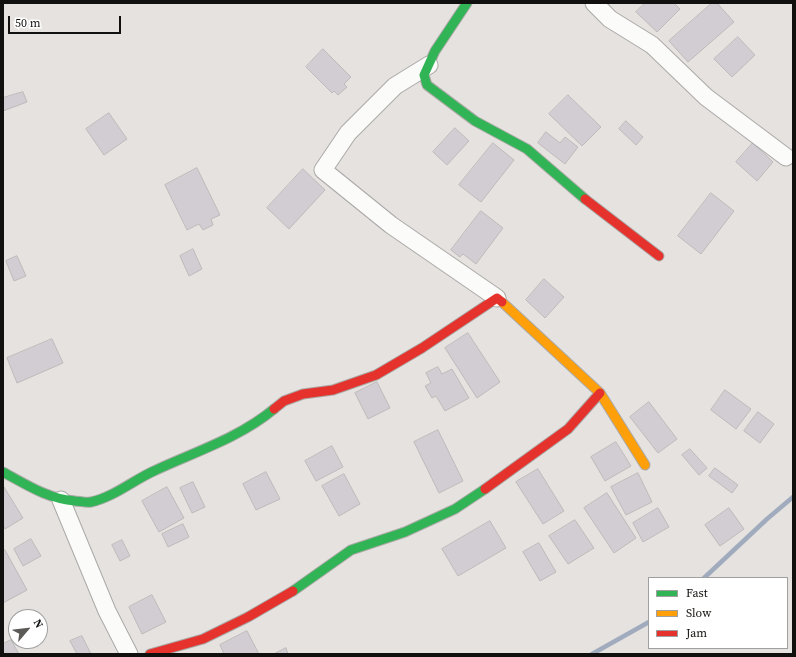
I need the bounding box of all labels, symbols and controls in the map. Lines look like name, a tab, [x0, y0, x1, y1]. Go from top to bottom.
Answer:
scale bar	[10, 8, 123, 34]
text: 50 m	[15, 15, 41, 31]
legend	[648, 577, 788, 649]
text: Fast	[686, 585, 708, 601]
text: Slow	[686, 605, 711, 621]
north arrow	[8, 609, 48, 649]
text: N	[30, 617, 47, 631]
text: Jam	[686, 625, 707, 641]

